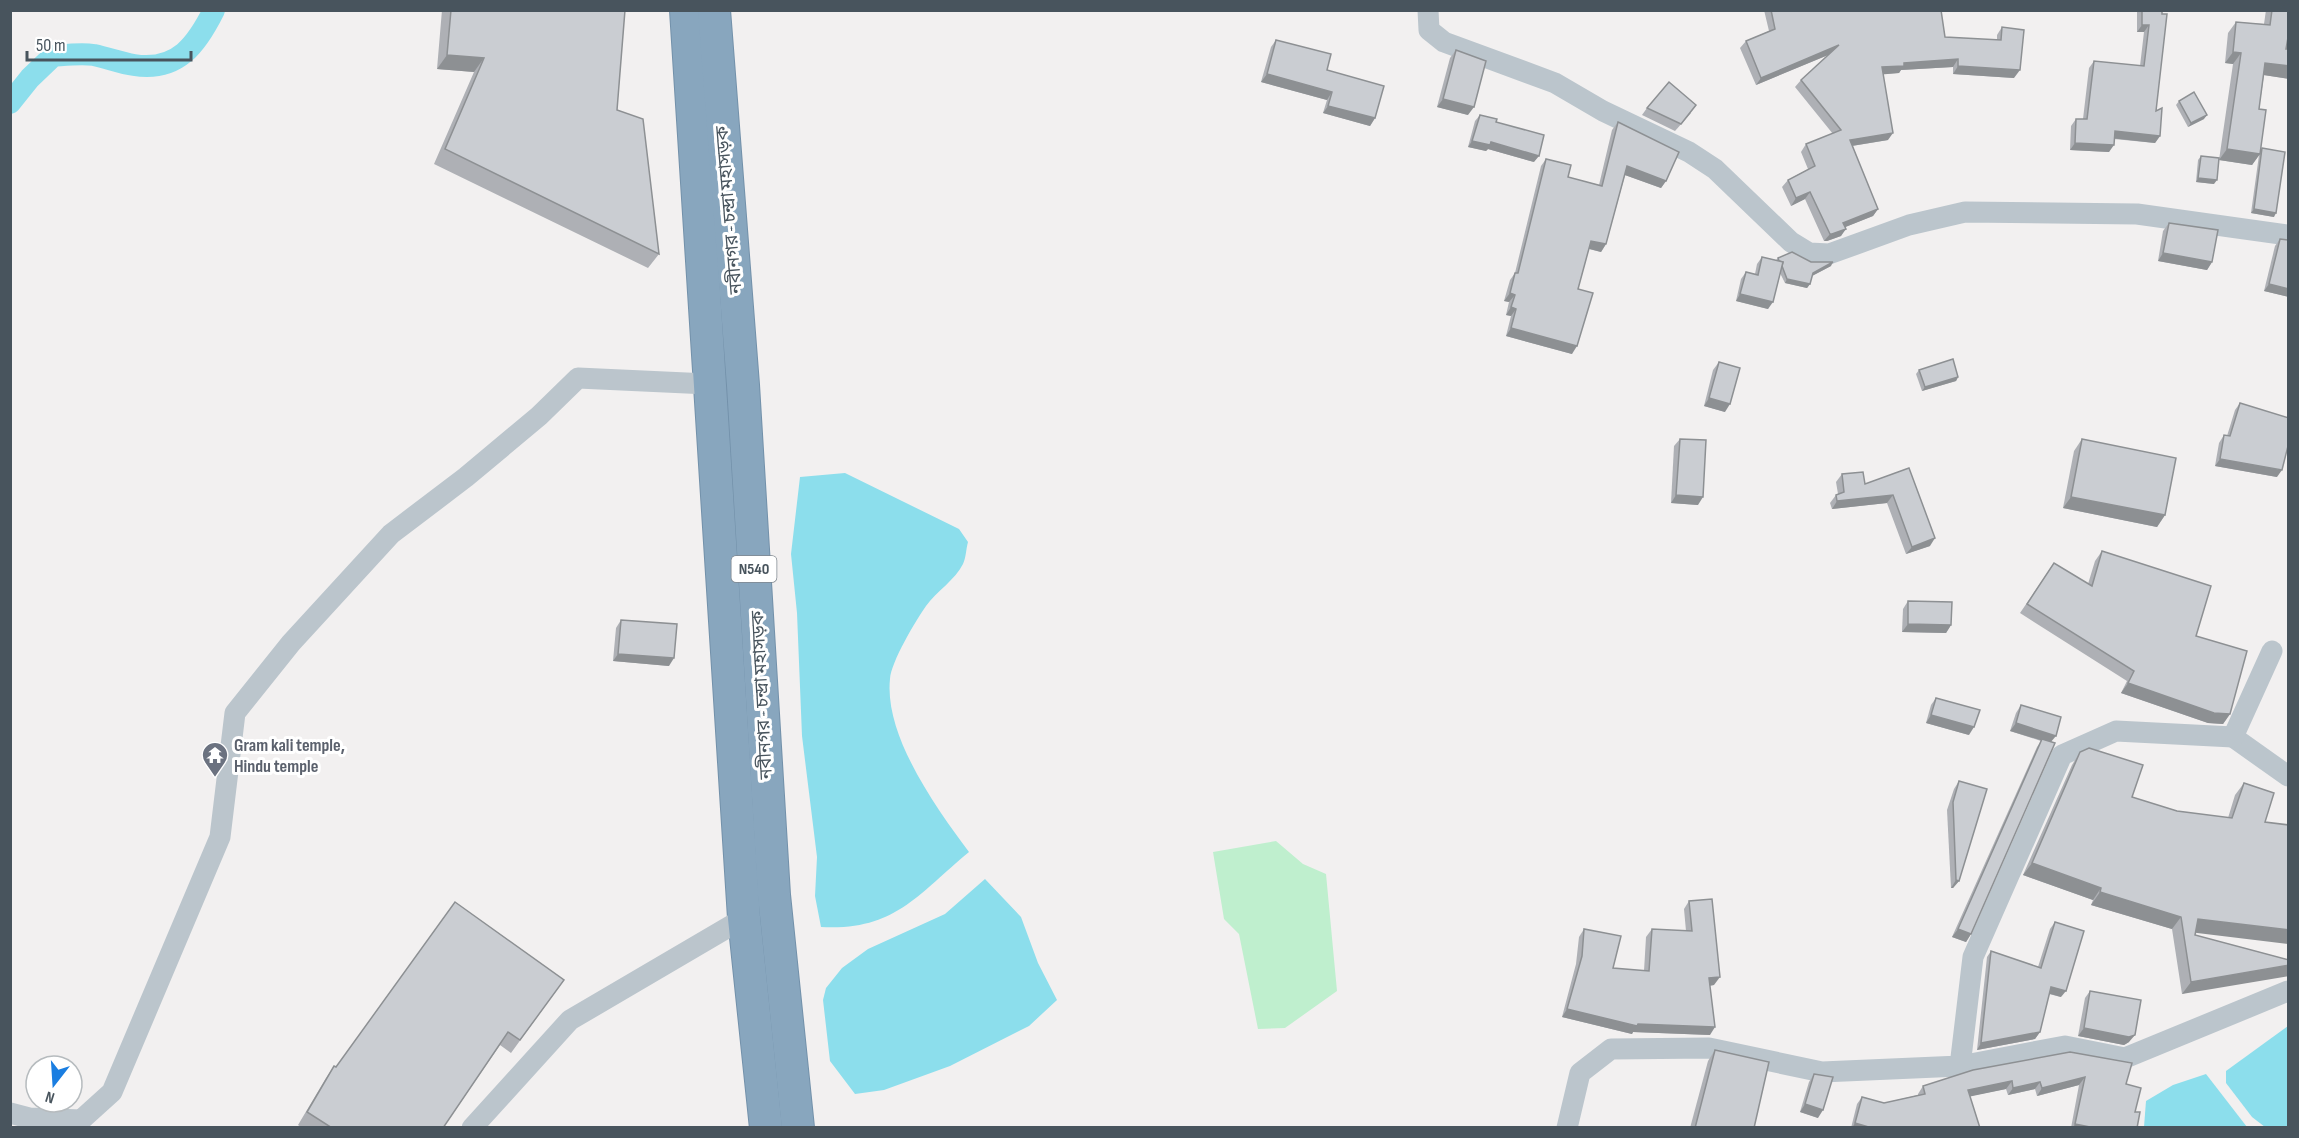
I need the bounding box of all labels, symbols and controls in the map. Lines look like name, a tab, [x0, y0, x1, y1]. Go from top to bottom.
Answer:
scale bar	[27, 24, 190, 62]
text: 50 m	[36, 35, 66, 56]
street label: নবীনগর - চন্দ্রা মহাসড়ক	[711, 125, 747, 296]
road number: N540	[732, 556, 777, 582]
street label: নবীনগর - চন্দ্রা মহাসড়ক	[747, 610, 777, 781]
place label: Gram kali temple, Hindu temple	[234, 735, 345, 777]
temple icon: Gram kali temple, Hindu temple	[200, 740, 230, 778]
north arrow	[24, 1054, 84, 1114]
text: N	[43, 1087, 57, 1107]

